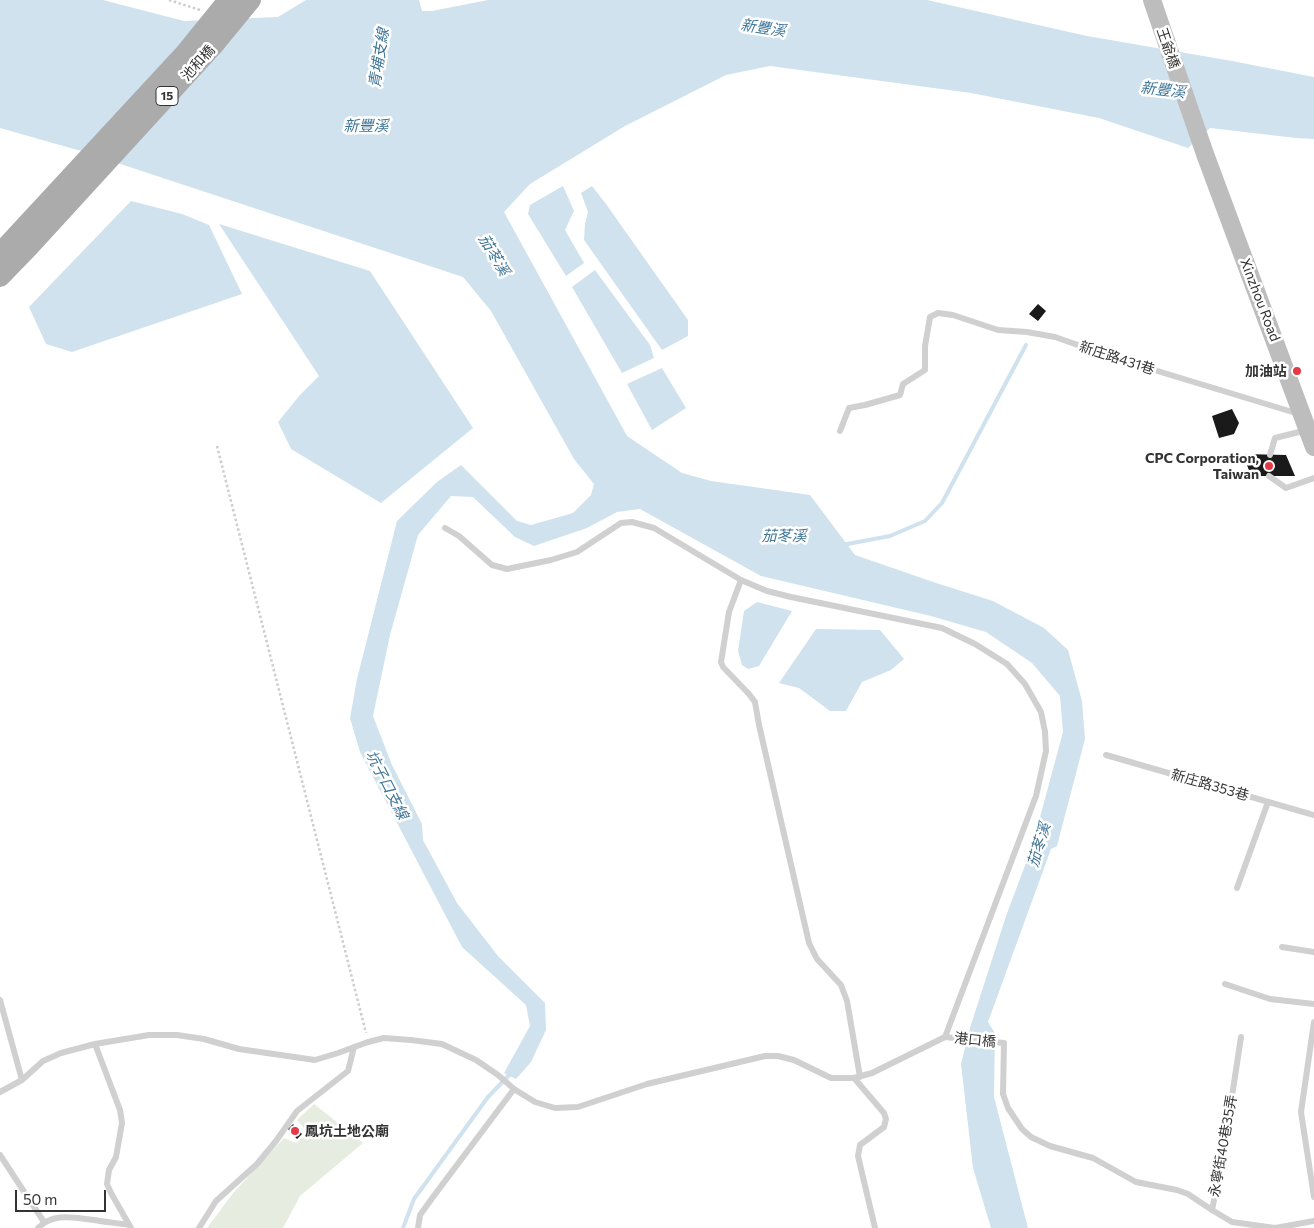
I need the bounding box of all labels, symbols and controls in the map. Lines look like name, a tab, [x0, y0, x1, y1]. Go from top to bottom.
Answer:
water label: 新豐溪	[739, 16, 787, 40]
street label: 王爺橋	[1153, 25, 1183, 71]
water label: 青埔支線	[365, 27, 393, 89]
street label: 池和橋	[178, 42, 218, 84]
water label: 新豐溪	[1140, 78, 1186, 102]
road number: 15	[156, 86, 178, 105]
water label: 新豐溪	[344, 117, 388, 135]
water label: 茄苳溪	[475, 231, 513, 279]
street label: Xinzhou Road	[1236, 256, 1284, 344]
street label: 新庄路431巷	[1077, 338, 1157, 378]
place label: 加油站	[1245, 363, 1287, 379]
marker: 加油站	[1291, 365, 1303, 377]
place label: CPC Corporation, Taiwan	[1145, 450, 1259, 482]
marker: CPC Corporation, Taiwan	[1263, 460, 1275, 472]
water label: 茄苳溪	[762, 527, 806, 545]
water label: 坑子口支線	[362, 748, 412, 822]
street label: 新庄路353巷	[1169, 766, 1251, 804]
water label: 茄苳溪	[1024, 821, 1054, 869]
street label: 港口橋	[953, 1029, 997, 1051]
street label: 永寧街40巷35弄	[1206, 1094, 1240, 1198]
place label: 鳳坑土地公廟	[305, 1123, 389, 1139]
marker: 鳳坑土地公廟	[289, 1125, 301, 1137]
scale bar	[18, 1180, 109, 1212]
text: 50 m	[23, 1190, 57, 1208]

